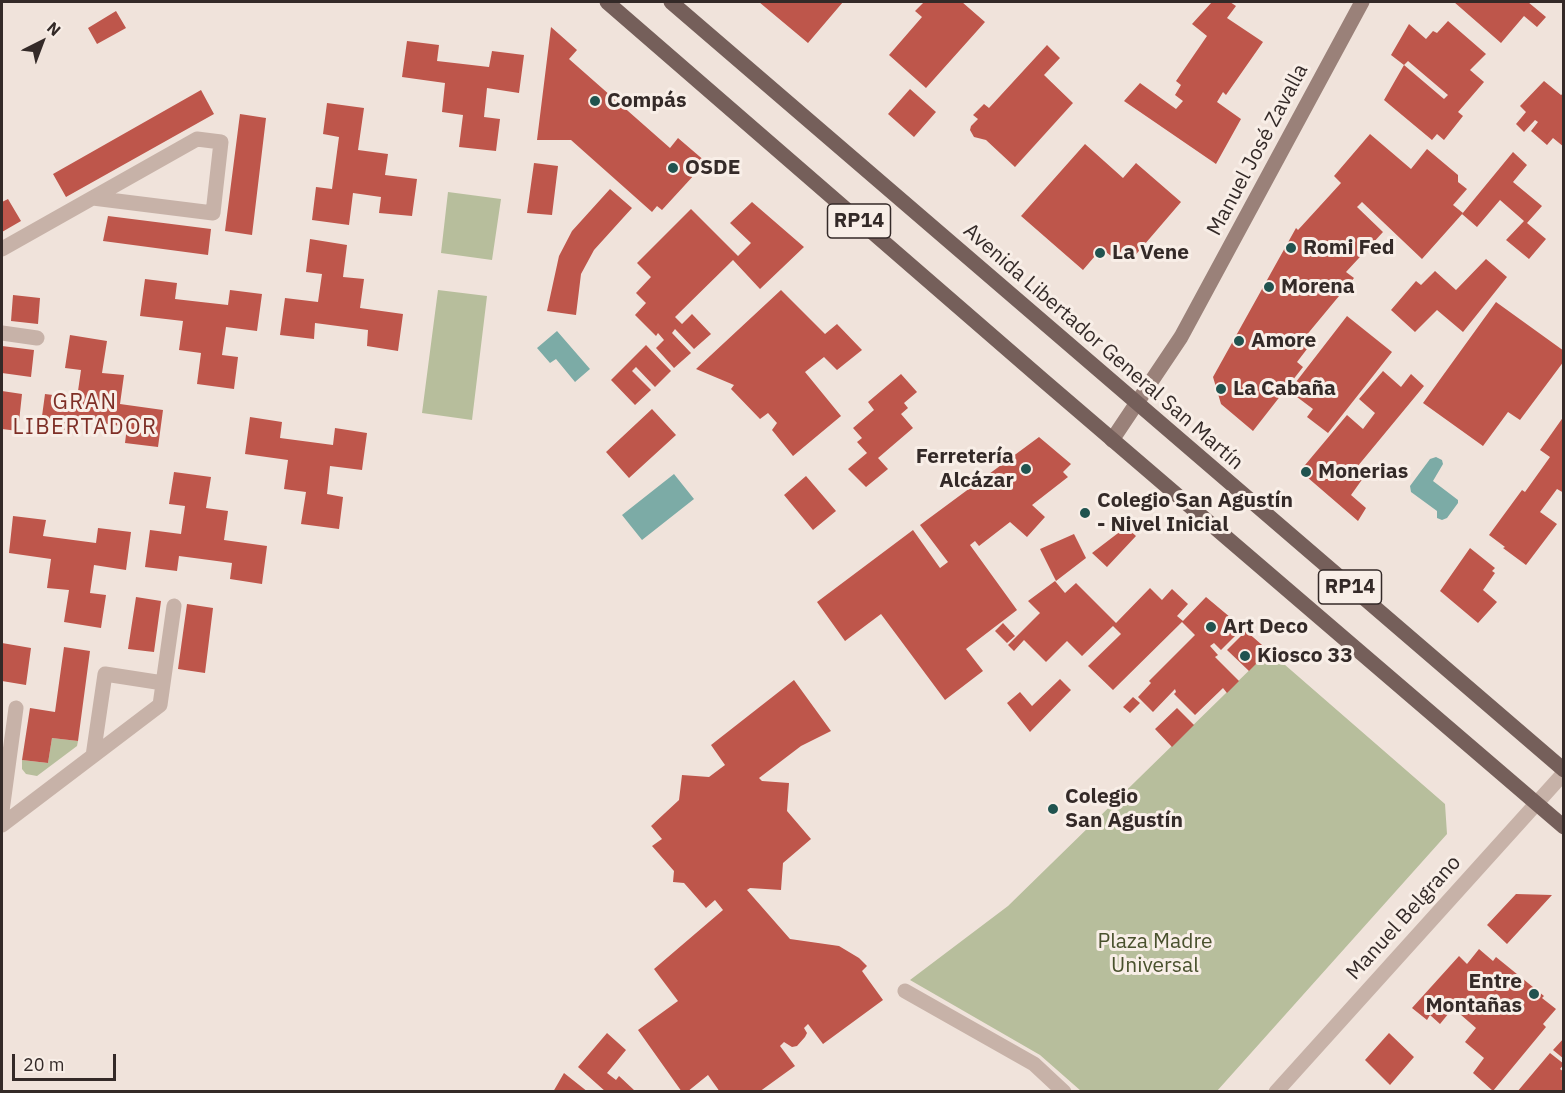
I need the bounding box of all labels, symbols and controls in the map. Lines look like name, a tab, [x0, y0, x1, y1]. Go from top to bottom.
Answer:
north arrow	[12, 12, 72, 72]
text: N	[43, 17, 65, 40]
street label: Manuel José Zavalla	[1202, 60, 1314, 240]
place label: Compás	[607, 88, 687, 114]
marker: Compás	[588, 94, 602, 108]
place label: OSDE	[685, 155, 740, 181]
marker: OSDE	[666, 161, 680, 175]
road number: RP14	[828, 204, 890, 238]
street label: Avenida Libertador General San Martín	[958, 219, 1248, 475]
place label: Romi Fed	[1303, 235, 1395, 261]
place label: La Vene	[1112, 240, 1189, 266]
marker: Romi Fed	[1284, 241, 1298, 255]
marker: La Vene	[1093, 246, 1107, 260]
place label: Morena	[1281, 274, 1355, 300]
marker: Morena	[1262, 280, 1276, 294]
place label: Amore	[1251, 328, 1316, 354]
marker: Amore	[1232, 334, 1246, 348]
place label: La Cabaña	[1233, 376, 1336, 402]
marker: La Cabaña	[1214, 382, 1228, 396]
district label: GRAN LIBERTADOR	[12, 390, 158, 442]
place label: Ferretería Alcázar	[916, 444, 1014, 494]
place label: Monerias	[1318, 459, 1408, 485]
marker: Ferretería Alcázar	[1019, 462, 1033, 476]
marker: Monerias	[1299, 465, 1313, 479]
place label: Colegio San Agustín - Nivel Inicial	[1097, 488, 1293, 538]
marker: Colegio San Agustín - Nivel Inicial	[1078, 506, 1092, 520]
road number: RP14	[1318, 570, 1382, 604]
place label: Art Deco	[1223, 614, 1308, 640]
marker: Art Deco	[1204, 620, 1218, 634]
place label: Kiosco 33	[1257, 643, 1353, 669]
marker: Kiosco 33	[1238, 649, 1252, 663]
place label: Colegio San Agustín	[1065, 784, 1183, 834]
marker: Colegio San Agustín	[1046, 802, 1060, 816]
street label: Manuel Belgrano	[1341, 851, 1467, 985]
park label: Plaza Madre Universal	[1097, 929, 1213, 979]
place label: Entre Montañas	[1425, 969, 1522, 1019]
marker: Entre Montañas	[1527, 987, 1541, 1001]
scale bar	[15, 1042, 118, 1080]
text: 20 m	[23, 1053, 65, 1076]

